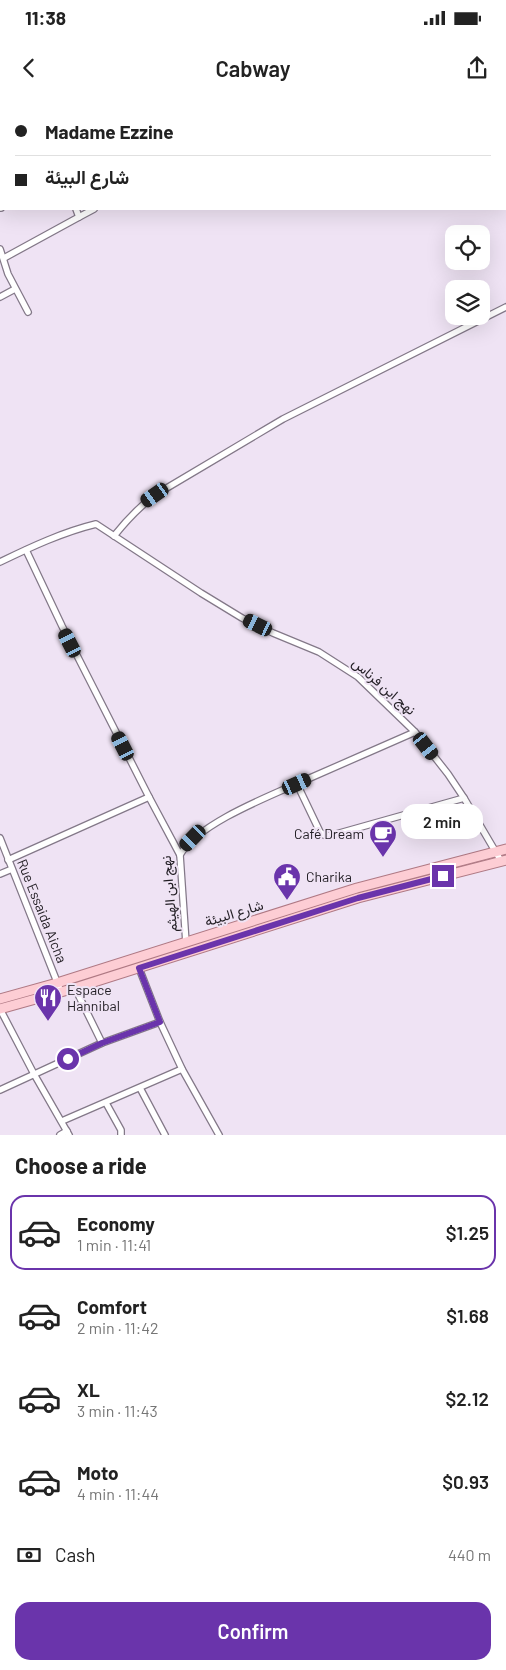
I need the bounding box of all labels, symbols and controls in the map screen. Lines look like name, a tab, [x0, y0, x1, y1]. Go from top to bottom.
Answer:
text: 11:38	[25, 6, 66, 29]
icon: back	[15, 54, 43, 82]
icon: share	[463, 54, 491, 82]
text: Cabway	[216, 55, 290, 81]
text: Madame Ezzine	[45, 120, 174, 143]
text: شارع البيئة	[45, 165, 129, 188]
map controls	[445, 225, 490, 325]
button: locate	[445, 225, 490, 270]
button: layers	[445, 280, 490, 325]
car	[138, 480, 171, 510]
car	[241, 612, 274, 638]
car	[56, 626, 83, 660]
street label: نهج ابن فرناس	[347, 653, 420, 720]
car	[109, 729, 136, 763]
car	[410, 730, 441, 762]
car	[280, 771, 313, 797]
callout: 2 min	[402, 804, 484, 838]
text: 2 min	[423, 812, 461, 831]
cafe icon: Café Dream	[368, 819, 398, 858]
car	[177, 822, 208, 854]
place label: Café Dream	[294, 825, 364, 842]
street label: نهج ابن الهيثم	[157, 855, 183, 933]
street label: Rue Essaida Aicha	[14, 856, 71, 965]
public building icon: Charika	[272, 862, 302, 901]
route end	[432, 865, 454, 887]
place label: Charika	[306, 868, 352, 885]
street label: شارع البيئة	[202, 896, 266, 932]
place label: Espace Hannibal	[67, 981, 120, 1014]
restaurant icon: Espace Hannibal	[33, 983, 63, 1022]
route start	[57, 1048, 79, 1070]
text: Choose a ride	[15, 1152, 147, 1178]
icon: car	[17, 1210, 62, 1255]
text: Economy	[77, 1212, 155, 1235]
text: $1.25	[446, 1221, 489, 1244]
text: 1 min · 11:41	[77, 1235, 151, 1254]
icon: car	[17, 1293, 62, 1338]
text: Comfort	[77, 1295, 147, 1318]
text: $1.68	[446, 1304, 489, 1327]
text: 2 min · 11:42	[77, 1318, 159, 1337]
icon: car	[17, 1376, 62, 1421]
text: XL	[77, 1378, 100, 1401]
text: $2.12	[445, 1387, 489, 1410]
text: 3 min · 11:43	[77, 1401, 158, 1420]
icon: car	[17, 1459, 62, 1504]
text: Moto	[77, 1461, 119, 1484]
text: $0.93	[442, 1470, 489, 1493]
text: 4 min · 11:44	[77, 1484, 159, 1503]
icon: cash	[15, 1541, 43, 1569]
text: Cash	[55, 1543, 96, 1566]
text: 440 m	[448, 1545, 491, 1564]
button: Confirm	[15, 1602, 491, 1660]

